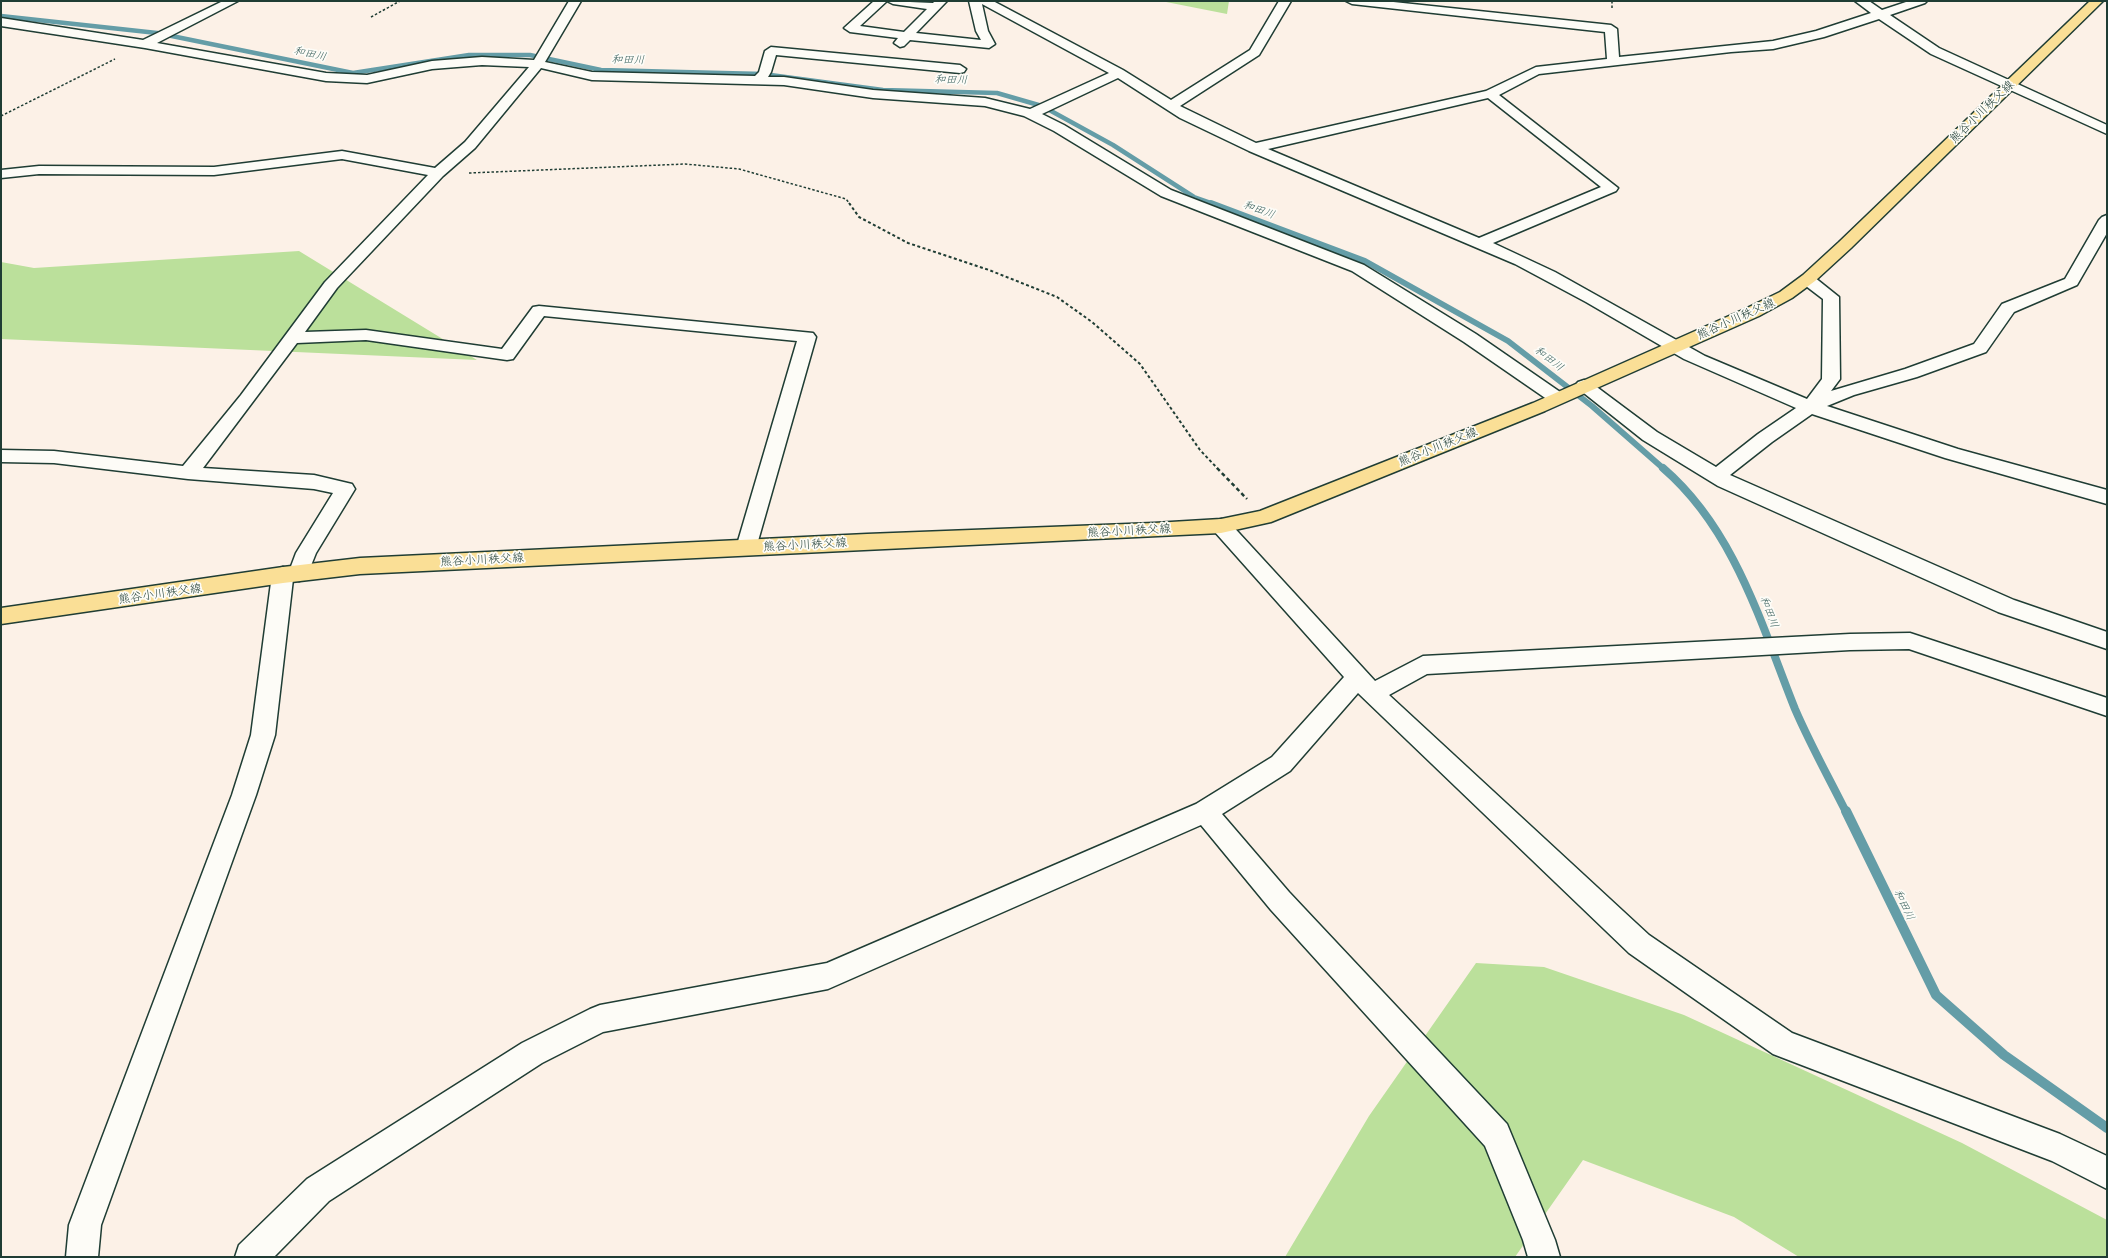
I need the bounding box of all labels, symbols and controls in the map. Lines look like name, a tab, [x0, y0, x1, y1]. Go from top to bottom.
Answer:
water label: 和田川	[292, 44, 328, 64]
water label: 和田川	[611, 53, 645, 67]
water label: 和田川	[934, 73, 968, 87]
street label: 熊谷小川秩父線	[1947, 78, 2017, 146]
water label: 和田川	[1241, 198, 1277, 222]
street label: 熊谷小川秩父線	[1695, 295, 1777, 343]
water label: 和田川	[1532, 344, 1566, 374]
street label: 熊谷小川秩父線	[1396, 425, 1480, 469]
street label: 熊谷小川秩父線	[1087, 522, 1171, 540]
street label: 熊谷小川秩父線	[763, 536, 847, 554]
street label: 熊谷小川秩父線	[440, 551, 524, 569]
street label: 熊谷小川秩父線	[117, 581, 203, 607]
water label: 和田川	[1757, 594, 1781, 630]
water label: 和田川	[1891, 887, 1917, 923]

